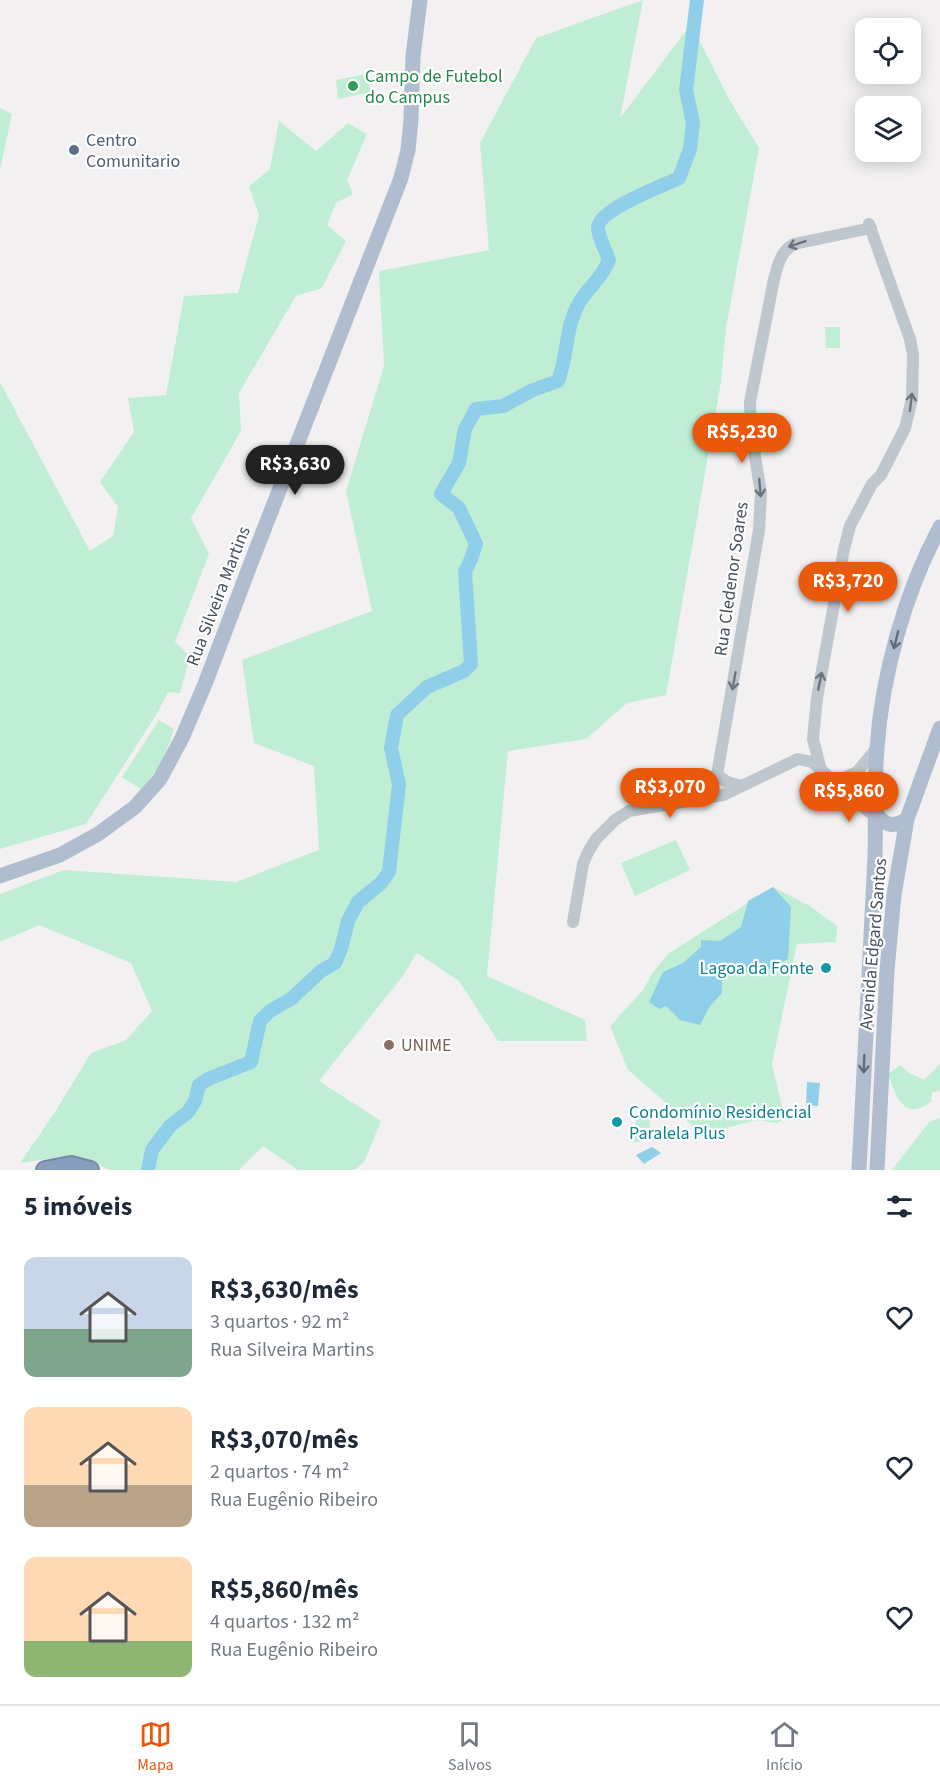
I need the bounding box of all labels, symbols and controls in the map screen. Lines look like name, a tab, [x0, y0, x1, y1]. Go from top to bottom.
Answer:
map controls	[855, 18, 921, 162]
button: locate	[855, 18, 921, 84]
place label: Campo de Futebol do Campus	[365, 64, 503, 110]
marker: Campo de Futebol do Campus	[346, 79, 360, 93]
button: layers	[855, 96, 921, 162]
place label: Centro Comunitario	[86, 128, 180, 174]
marker: Centro Comunitario	[67, 143, 81, 157]
one-way arrow	[789, 240, 807, 251]
one-way arrow	[905, 392, 916, 412]
pin: R$5,230	[687, 413, 797, 464]
text: R$5,230	[706, 418, 778, 446]
pin: R$3,630	[240, 445, 350, 496]
text: R$3,630	[259, 450, 331, 478]
one-way arrow	[755, 478, 766, 498]
street label: Rua Cledenor Soares	[708, 500, 755, 658]
street label: Rua Silveira Martins	[180, 523, 257, 670]
pin: R$3,720	[793, 562, 903, 613]
text: R$3,720	[812, 567, 884, 595]
one-way arrow	[890, 631, 902, 650]
one-way arrow	[728, 671, 739, 690]
one-way arrow	[815, 671, 826, 691]
pin: R$3,070	[615, 768, 725, 819]
pin: R$5,860	[794, 772, 904, 823]
text: R$3,070	[634, 773, 706, 801]
text: R$5,860	[813, 777, 885, 805]
street label: Avenida Edgard Santos	[854, 857, 893, 1031]
place label: Lagoa da Fonte	[699, 956, 814, 981]
marker: Lagoa da Fonte	[819, 961, 833, 975]
place label: UNIME	[401, 1033, 452, 1058]
marker: UNIME	[382, 1038, 396, 1052]
one-way arrow	[858, 1054, 869, 1074]
place label: Condomínio Residencial Paralela Plus	[629, 1100, 812, 1146]
marker: Condomínio Residencial Paralela Plus	[610, 1115, 624, 1129]
text: 5 imóveis	[24, 1188, 132, 1225]
icon: filters	[883, 1190, 916, 1223]
text: R$3,630/mês	[210, 1271, 358, 1308]
icon: home	[72, 1281, 144, 1353]
icon: heart	[883, 1301, 916, 1334]
text: 3 quartos · 92 m²	[210, 1308, 349, 1336]
text: Rua Silveira Martins	[210, 1336, 374, 1364]
text: R$3,070/mês	[210, 1421, 358, 1458]
icon: home	[72, 1431, 144, 1503]
icon: heart	[883, 1451, 916, 1484]
text: 2 quartos · 74 m²	[210, 1458, 349, 1486]
text: Rua Eugênio Ribeiro	[210, 1486, 378, 1514]
text: R$5,860/mês	[210, 1571, 358, 1608]
icon: home	[72, 1581, 144, 1653]
icon: heart	[883, 1601, 916, 1634]
text: 4 quartos · 132 m²	[210, 1608, 359, 1636]
text: Rua Eugênio Ribeiro	[210, 1636, 378, 1664]
tab: Mapa	[137, 1718, 174, 1776]
tab: Salvos	[448, 1718, 492, 1776]
tab: Início	[766, 1718, 803, 1776]

